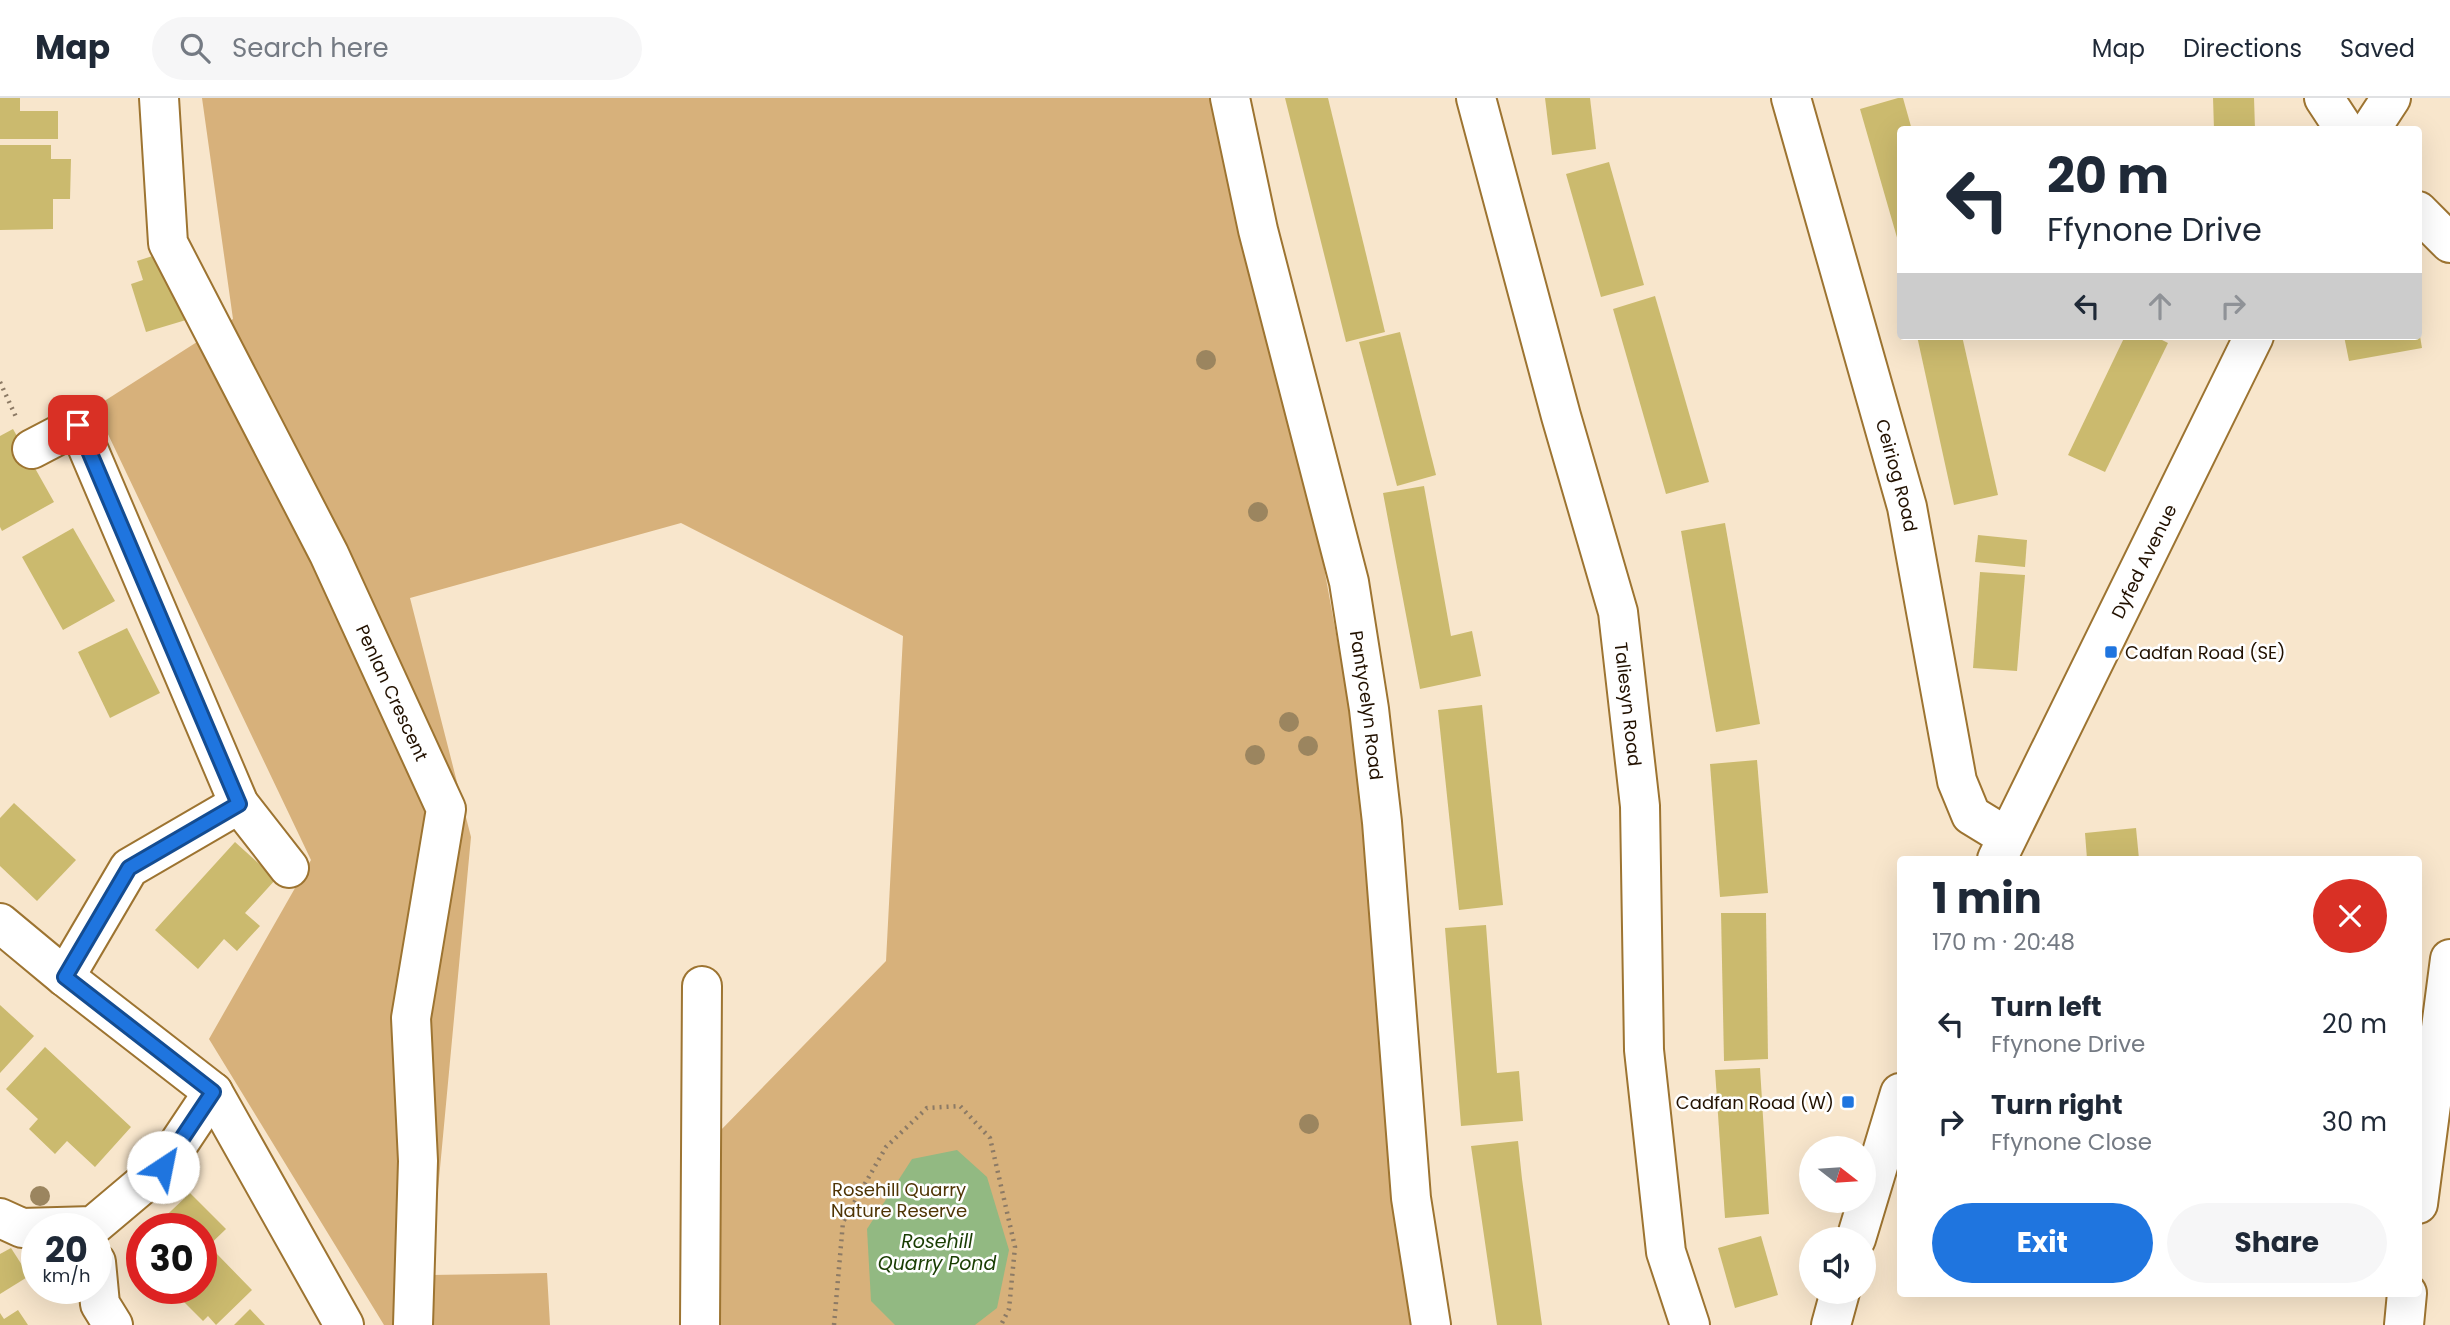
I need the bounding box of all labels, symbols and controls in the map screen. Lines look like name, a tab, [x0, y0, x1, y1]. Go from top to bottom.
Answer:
search box	[152, 17, 642, 80]
text: Map	[35, 24, 110, 71]
icon: search	[176, 29, 214, 67]
text: Search here	[232, 30, 389, 66]
text: Map	[2092, 32, 2145, 65]
text: Directions	[2183, 32, 2302, 65]
text: Saved	[2340, 32, 2415, 65]
text: 20 m	[2047, 142, 2169, 210]
icon: left	[1932, 154, 2023, 245]
text: Ffynone Drive	[2047, 207, 2262, 252]
icon: left	[2068, 287, 2106, 325]
icon: ahead	[2141, 287, 2179, 325]
icon: right	[2214, 287, 2252, 325]
pin	[48, 395, 108, 455]
icon: arrive	[59, 406, 97, 444]
street label: Ceiriog Road	[1870, 416, 1924, 534]
street label: Dyfed Avenue	[2105, 500, 2182, 622]
street label: Penlan Crescent	[350, 620, 435, 765]
street label: Pantycelyn Road	[1344, 629, 1390, 781]
place label: Cadfan Road (SE)	[2125, 640, 2285, 665]
street label: Taliesyn Road	[1609, 641, 1648, 767]
marker: Cadfan Road (SE)	[2103, 644, 2119, 660]
text: 1 min	[1932, 869, 2042, 928]
button: close	[2313, 879, 2387, 953]
text: 170 m · 20:48	[1932, 926, 2075, 958]
text: Turn left	[1991, 989, 2102, 1025]
icon: left	[1932, 1005, 1970, 1043]
text: 20 m	[2322, 1006, 2387, 1042]
text: Ffynone Drive	[1991, 1028, 2145, 1060]
text: Turn right	[1991, 1087, 2123, 1123]
place label: Cadfan Road (W)	[1676, 1090, 1834, 1115]
marker: Cadfan Road (W)	[1840, 1094, 1856, 1110]
icon: right	[1932, 1103, 1970, 1141]
text: 30 m	[2322, 1104, 2387, 1140]
text: Ffynone Close	[1991, 1126, 2152, 1158]
position arrow	[126, 1130, 200, 1204]
north arrow	[1799, 1136, 1876, 1213]
map controls	[1799, 1136, 1876, 1304]
park label: Rosehill Quarry Nature Reserve	[831, 1177, 967, 1223]
button: Exit	[1932, 1203, 2153, 1283]
button: Share	[2167, 1203, 2387, 1283]
speed limit sign: 30	[126, 1213, 217, 1304]
text: 20	[45, 1225, 88, 1274]
button: sound	[1799, 1227, 1876, 1304]
water label: Rosehill Quarry Pond	[878, 1228, 996, 1277]
text: km/h	[43, 1263, 90, 1288]

